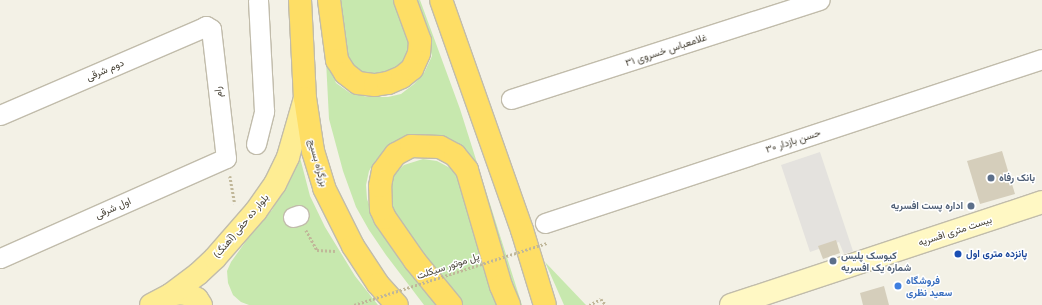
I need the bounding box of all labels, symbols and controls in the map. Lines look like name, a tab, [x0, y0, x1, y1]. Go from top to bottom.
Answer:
street label: غلامعباس خسروی ۳۱	[624, 31, 708, 69]
street label: دوم شرقی	[84, 57, 126, 83]
street label: رام	[211, 86, 225, 98]
street label: حسن بازدار ۳۰	[764, 126, 822, 156]
street label: بزرگراه بسیج	[306, 138, 330, 188]
place label: بانک رفاه	[999, 172, 1035, 184]
marker: بانک رفاه	[986, 173, 996, 183]
street label: بلوار ده حقی (آهنگ)	[211, 192, 271, 260]
street label: اول شرقی	[93, 195, 133, 221]
place label: اداره پست افسریه	[891, 200, 963, 212]
marker: اداره پست افسریه	[966, 201, 976, 211]
street label: بیست متری افسریه	[917, 213, 993, 249]
place label: پانزده متری اول	[966, 248, 1027, 260]
place label: کیوسک پلیس شماره یک افسریه	[841, 249, 911, 272]
marker: پانزده متری اول	[953, 249, 963, 259]
street label: پل موتور سیکلت	[415, 250, 481, 282]
marker: کیوسک پلیس شماره یک افسریه	[828, 256, 838, 266]
place label: فروشگاه سعید نظری	[906, 274, 952, 298]
marker: فروشگاه سعید نظری	[893, 281, 903, 291]

